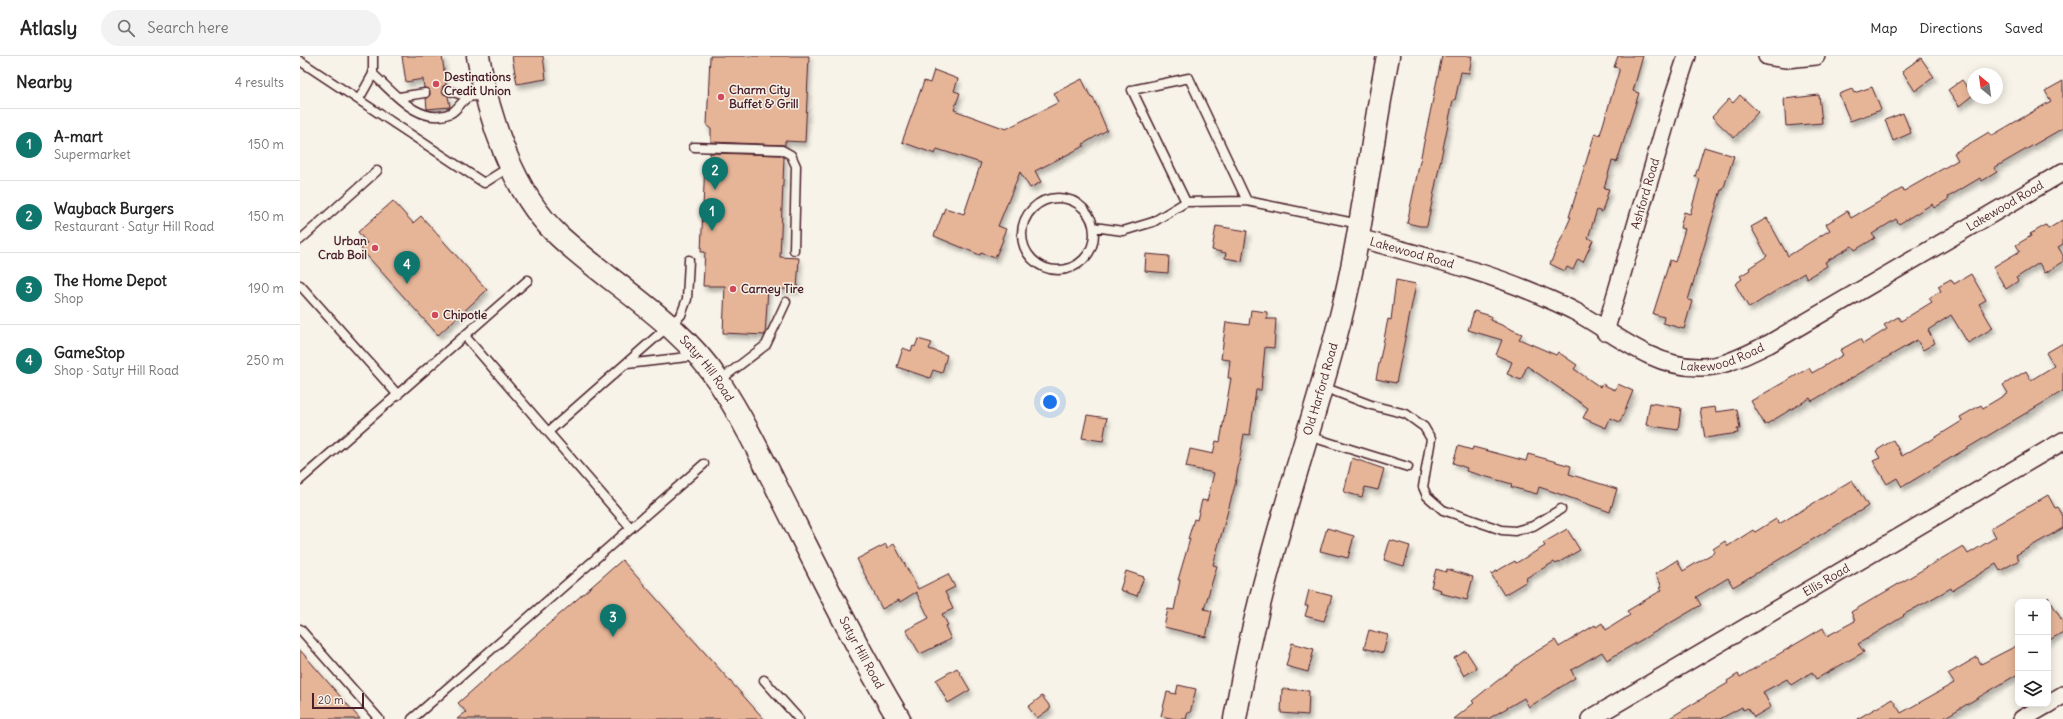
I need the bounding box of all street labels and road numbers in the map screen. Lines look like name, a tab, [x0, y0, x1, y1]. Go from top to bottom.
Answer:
street label: Ashford Road	[1627, 156, 1662, 231]
street label: Lakewood Road	[1963, 177, 2046, 234]
street label: Lakewood Road	[1368, 233, 1456, 271]
street label: Satyr Hill Road	[677, 332, 737, 404]
street label: Lakewood Road	[1679, 339, 1766, 374]
street label: Old Harford Road	[1300, 341, 1341, 437]
street label: Ellis Road	[1800, 560, 1852, 599]
street label: Satyr Hill Road	[836, 614, 888, 691]

